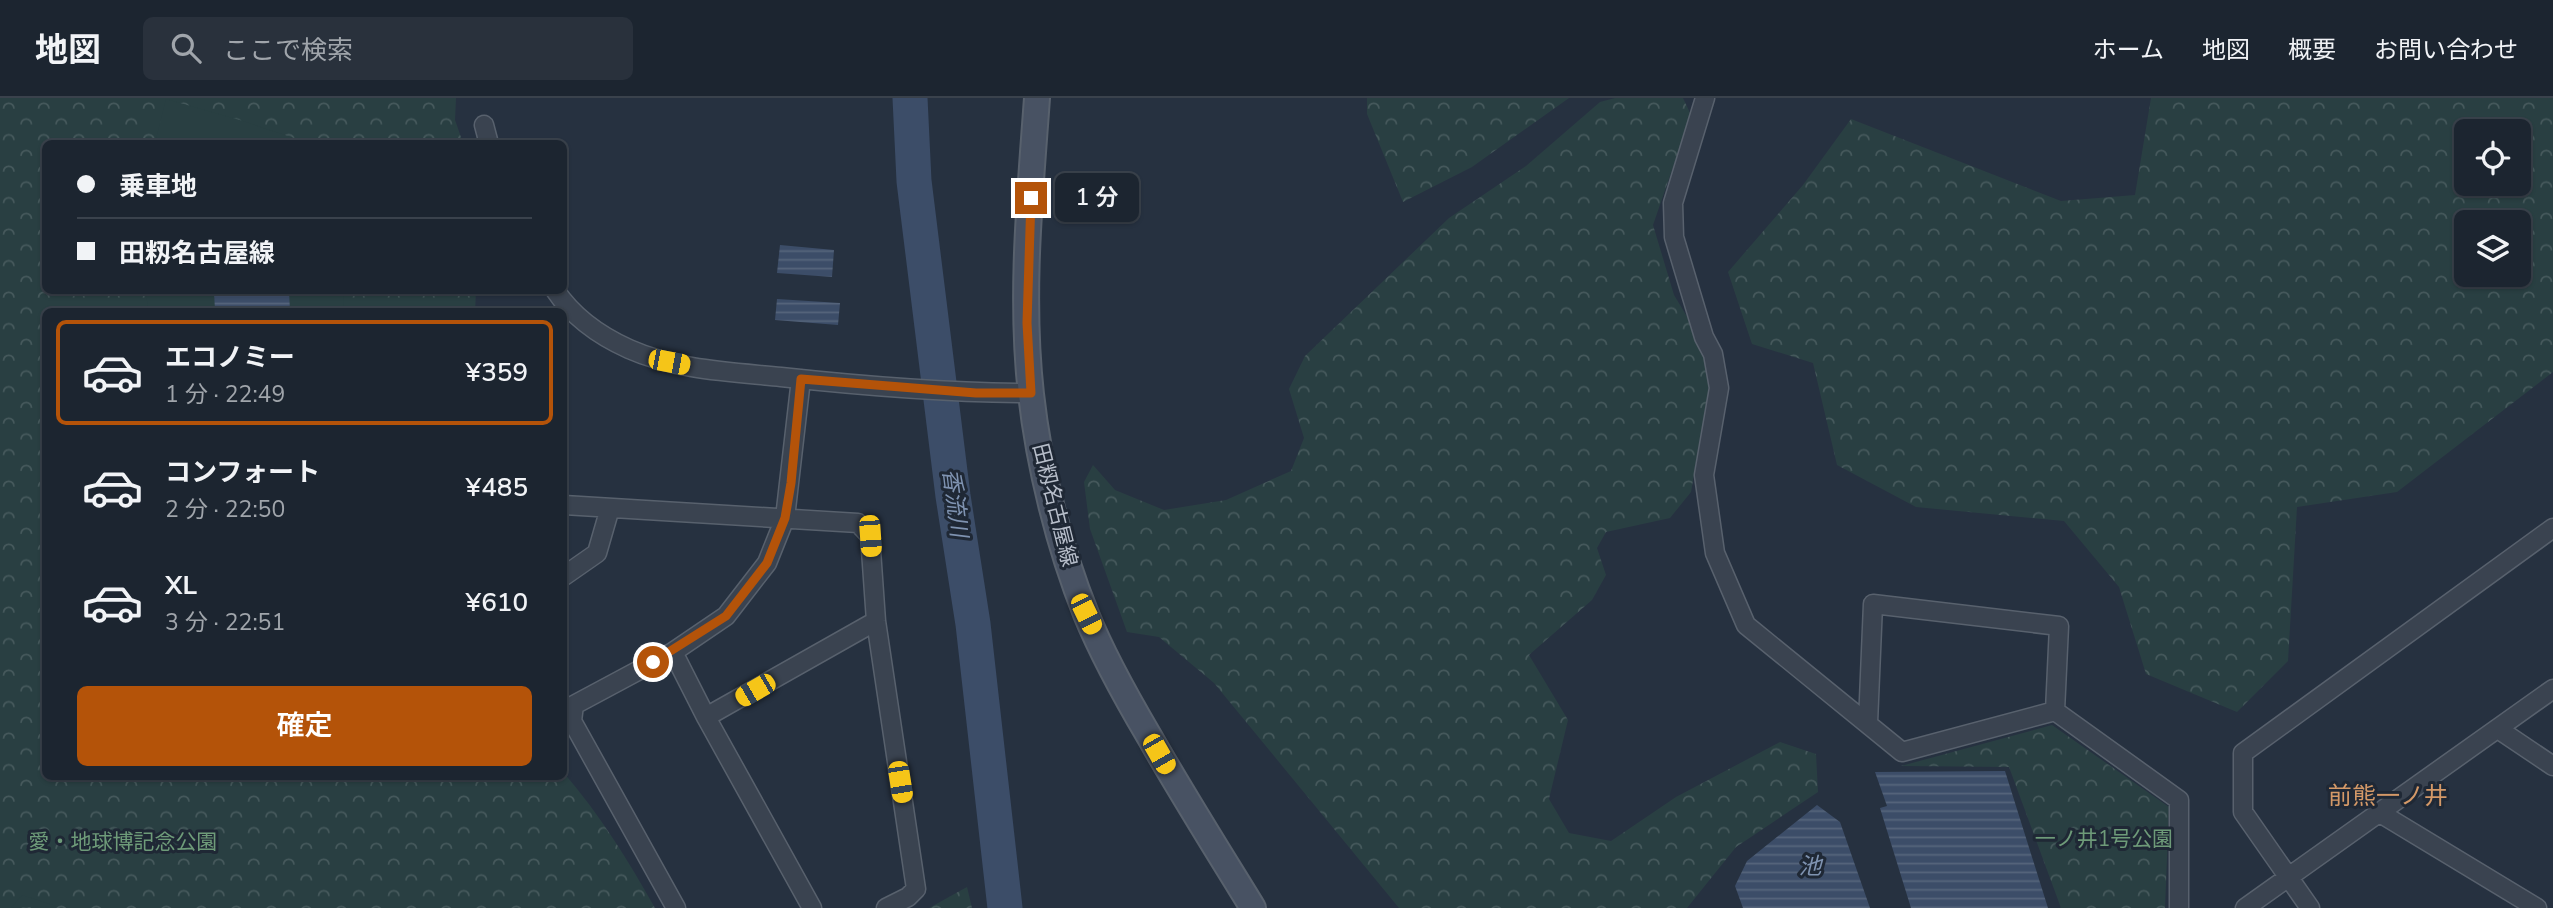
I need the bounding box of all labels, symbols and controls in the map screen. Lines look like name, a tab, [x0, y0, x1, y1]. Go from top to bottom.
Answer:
search box	[143, 17, 633, 80]
text: 地図	[35, 28, 101, 73]
icon: search	[167, 29, 205, 67]
text: ここで検索	[223, 33, 353, 68]
text: ホーム	[2093, 34, 2164, 66]
text: 地図	[2202, 34, 2250, 66]
text: 概要	[2288, 34, 2336, 66]
text: お問い合わせ	[2374, 34, 2518, 66]
map controls	[2454, 119, 2531, 287]
button: locate	[2454, 119, 2531, 196]
text: 乗車地	[119, 169, 197, 204]
callout: 1 分	[1056, 174, 1140, 222]
route end	[1015, 182, 1047, 214]
text: 1 分	[1076, 182, 1118, 213]
button: layers	[2454, 210, 2531, 287]
text: 田籾名古屋線	[119, 236, 275, 271]
text: エコノミー	[165, 340, 295, 375]
icon: car	[81, 341, 144, 404]
car	[647, 348, 692, 376]
text: ¥359	[466, 355, 528, 390]
text: 1 分 · 22:49	[165, 379, 285, 410]
street label: 田籾名古屋線	[1026, 440, 1084, 570]
text: コンフォート	[165, 455, 320, 490]
icon: car	[81, 456, 144, 519]
water label: 香流川	[935, 467, 975, 542]
text: ¥485	[466, 470, 528, 505]
text: 2 分 · 22:50	[165, 494, 285, 525]
car	[859, 514, 882, 558]
text: XL	[165, 568, 197, 603]
icon: car	[81, 571, 144, 634]
text: ¥610	[466, 585, 528, 620]
car	[1068, 591, 1105, 637]
text: 3 分 · 22:51	[165, 607, 285, 638]
route start	[637, 646, 669, 678]
car	[732, 670, 779, 710]
button: 確定	[77, 686, 532, 766]
car	[1140, 731, 1179, 777]
car	[887, 760, 914, 804]
district label: 前熊一ノ井	[2328, 780, 2448, 812]
park label: 一ノ井1号公園	[2035, 825, 2173, 853]
park label: 愛・地球博記念公園	[29, 828, 218, 856]
water label: 池	[1799, 851, 1824, 882]

